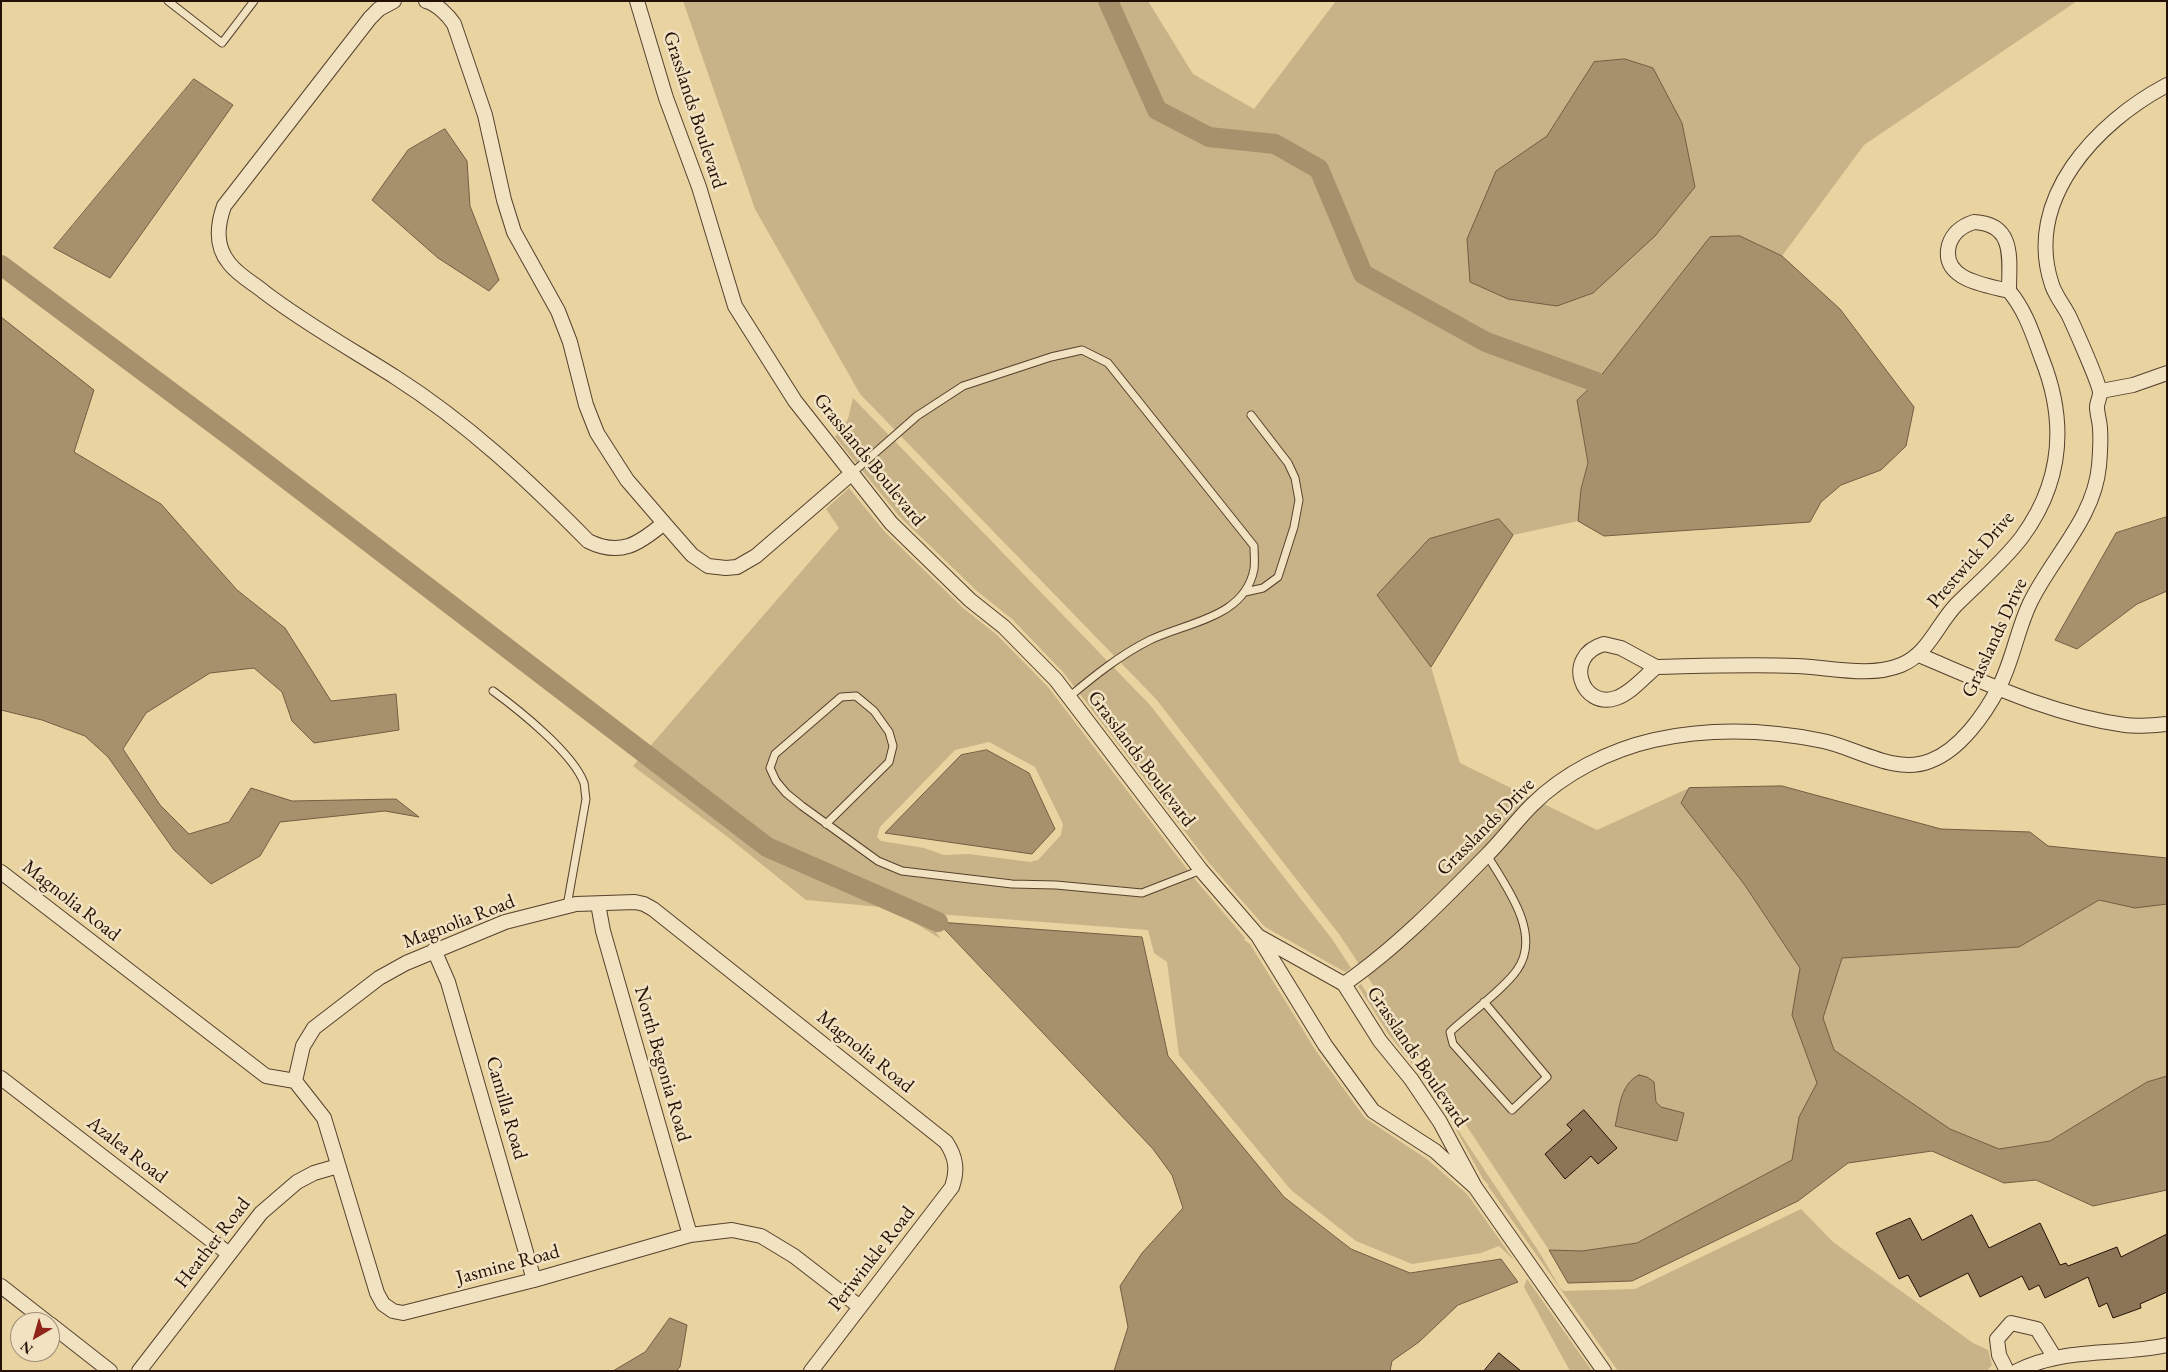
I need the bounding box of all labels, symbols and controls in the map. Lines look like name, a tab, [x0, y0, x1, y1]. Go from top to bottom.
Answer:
street label: Grasslands Boulevard	[657, 28, 731, 192]
street label: Grasslands Boulevard	[808, 389, 930, 531]
street label: Prestwick Drive	[1922, 506, 2020, 614]
street label: Grasslands Drive	[1957, 575, 2033, 701]
street label: Grasslands Boulevard	[1082, 686, 1200, 832]
street label: Grasslands Drive	[1432, 773, 1540, 881]
street label: Magnolia Road	[17, 855, 125, 947]
street label: Magnolia Road	[400, 890, 518, 954]
street label: Grasslands Boulevard	[1361, 982, 1473, 1132]
street label: North Begonia Road	[628, 984, 696, 1144]
street label: Magnolia Road	[812, 1006, 918, 1098]
street label: Camilla Road	[480, 1054, 532, 1162]
street label: Azalea Road	[82, 1111, 172, 1189]
street label: Heather Road	[170, 1193, 256, 1293]
street label: Periwinkle Road	[824, 1202, 920, 1316]
street label: Jasmine Road	[454, 1240, 562, 1290]
north arrow	[10, 1312, 60, 1362]
text: N	[16, 1337, 36, 1359]

